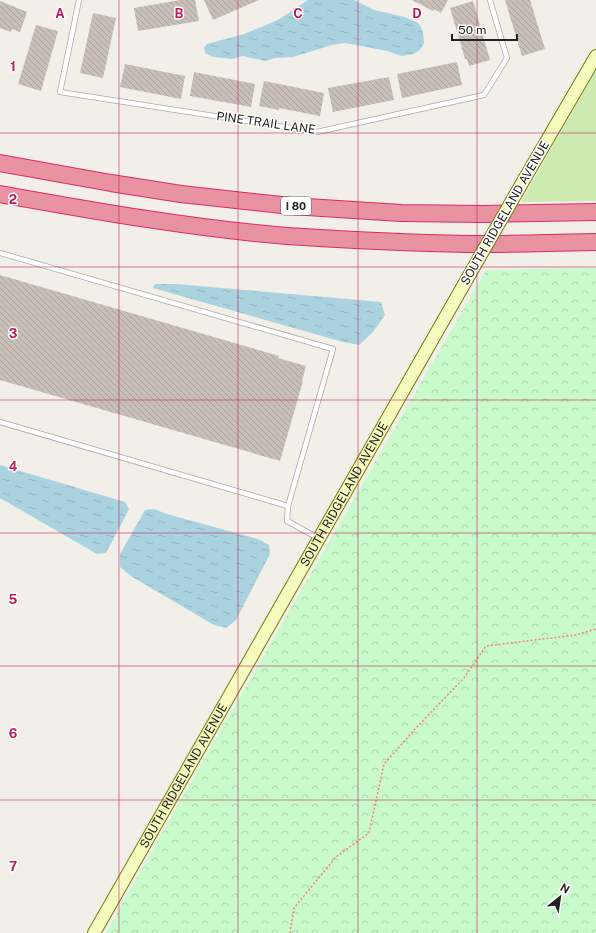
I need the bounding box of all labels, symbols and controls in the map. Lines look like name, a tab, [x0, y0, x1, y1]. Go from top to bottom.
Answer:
text: A	[55, 6, 65, 21]
text: B	[175, 6, 184, 21]
text: C	[293, 6, 303, 21]
text: D	[412, 6, 422, 21]
scale bar	[452, 16, 517, 42]
text: 50 m	[458, 23, 486, 37]
text: 1	[10, 59, 16, 74]
street label: PINE TRAIL LANE	[216, 109, 316, 137]
street label: SOUTH RIDGELAND AVENUE	[458, 139, 552, 287]
text: 2	[9, 192, 17, 207]
road number: I 80	[281, 197, 311, 215]
text: 3	[9, 326, 18, 341]
street label: SOUTH RIDGELAND AVENUE	[297, 420, 391, 569]
text: 4	[9, 459, 18, 474]
text: 5	[9, 592, 18, 607]
street label: SOUTH RIDGELAND AVENUE	[137, 701, 230, 850]
text: 6	[9, 726, 18, 741]
text: 7	[9, 859, 17, 874]
north arrow	[540, 877, 580, 917]
text: N	[558, 881, 572, 896]

